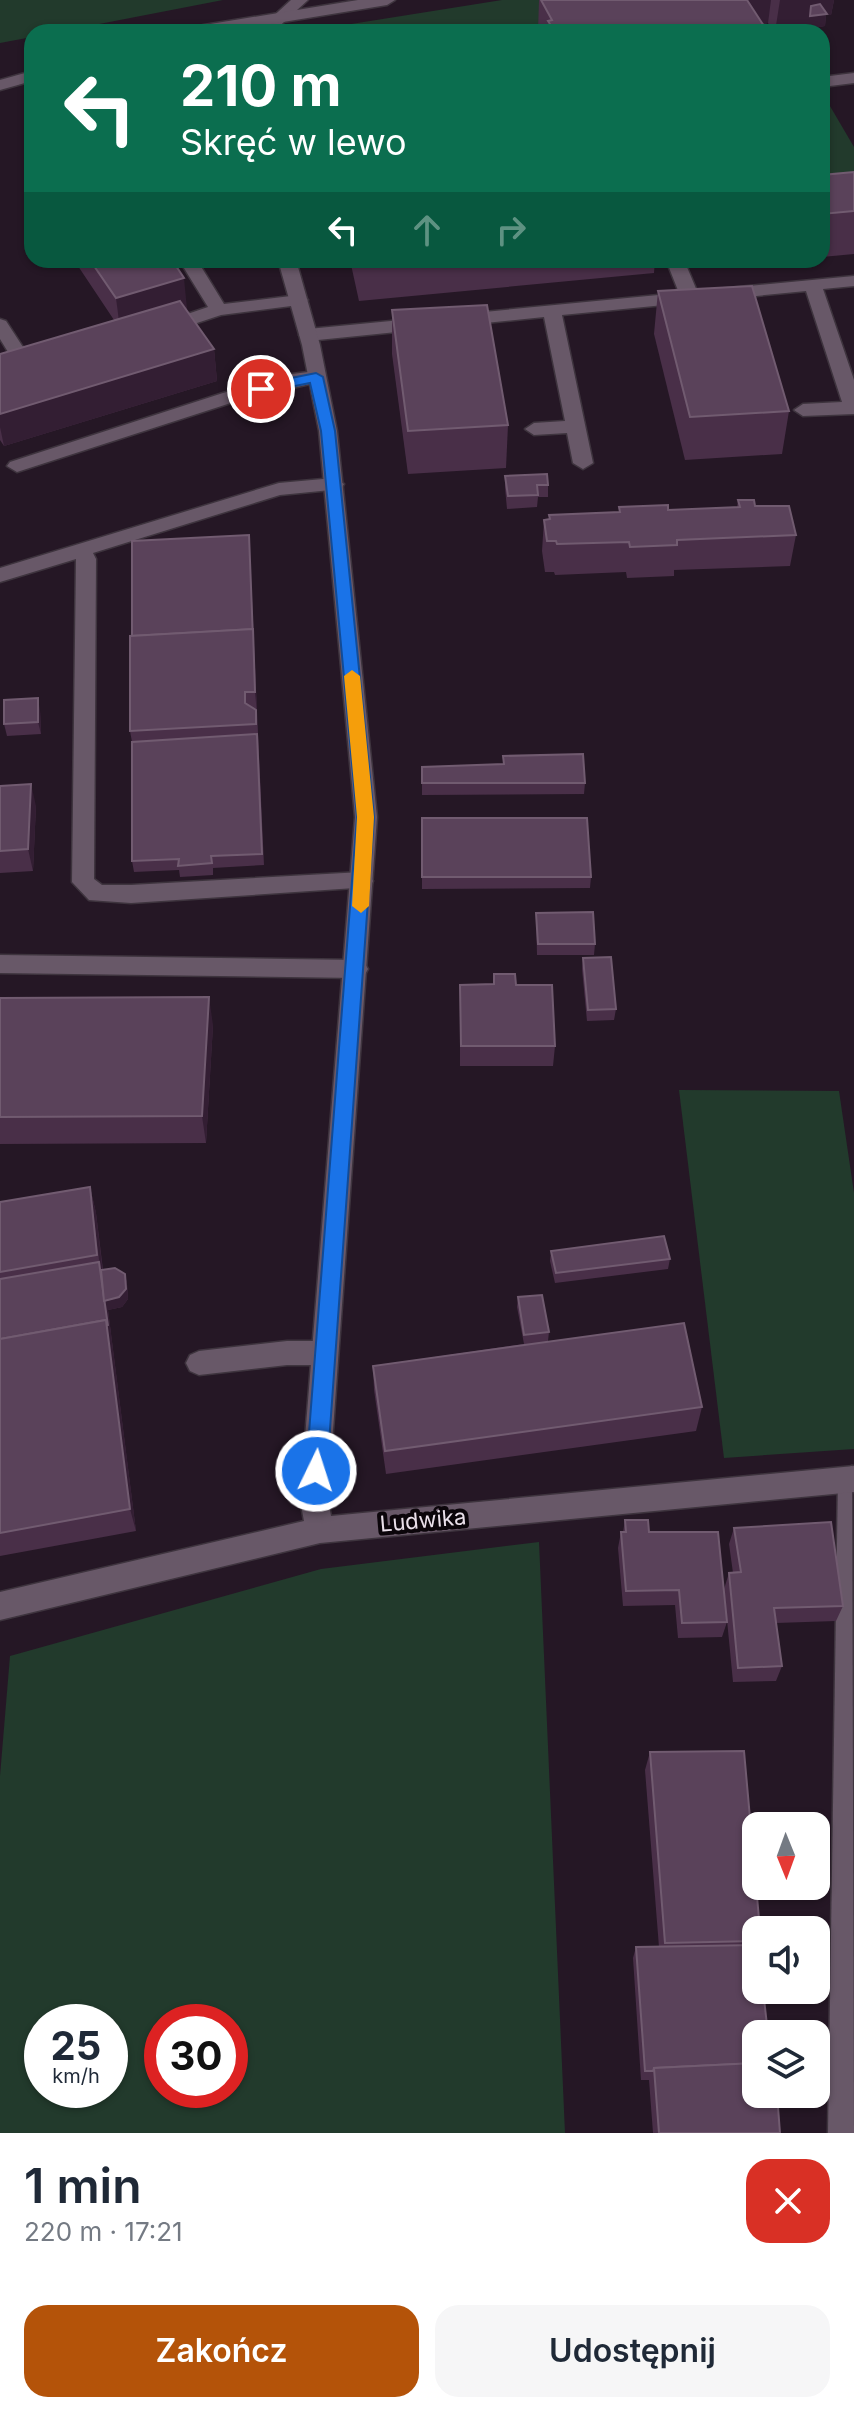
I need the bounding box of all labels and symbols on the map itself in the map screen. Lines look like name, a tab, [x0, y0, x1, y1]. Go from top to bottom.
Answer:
pin	[227, 355, 295, 423]
position arrow	[274, 1429, 358, 1513]
street label: Ludwika	[379, 1503, 467, 1537]
north arrow	[742, 1812, 830, 1900]
speed limit sign: 30	[144, 2004, 248, 2108]

